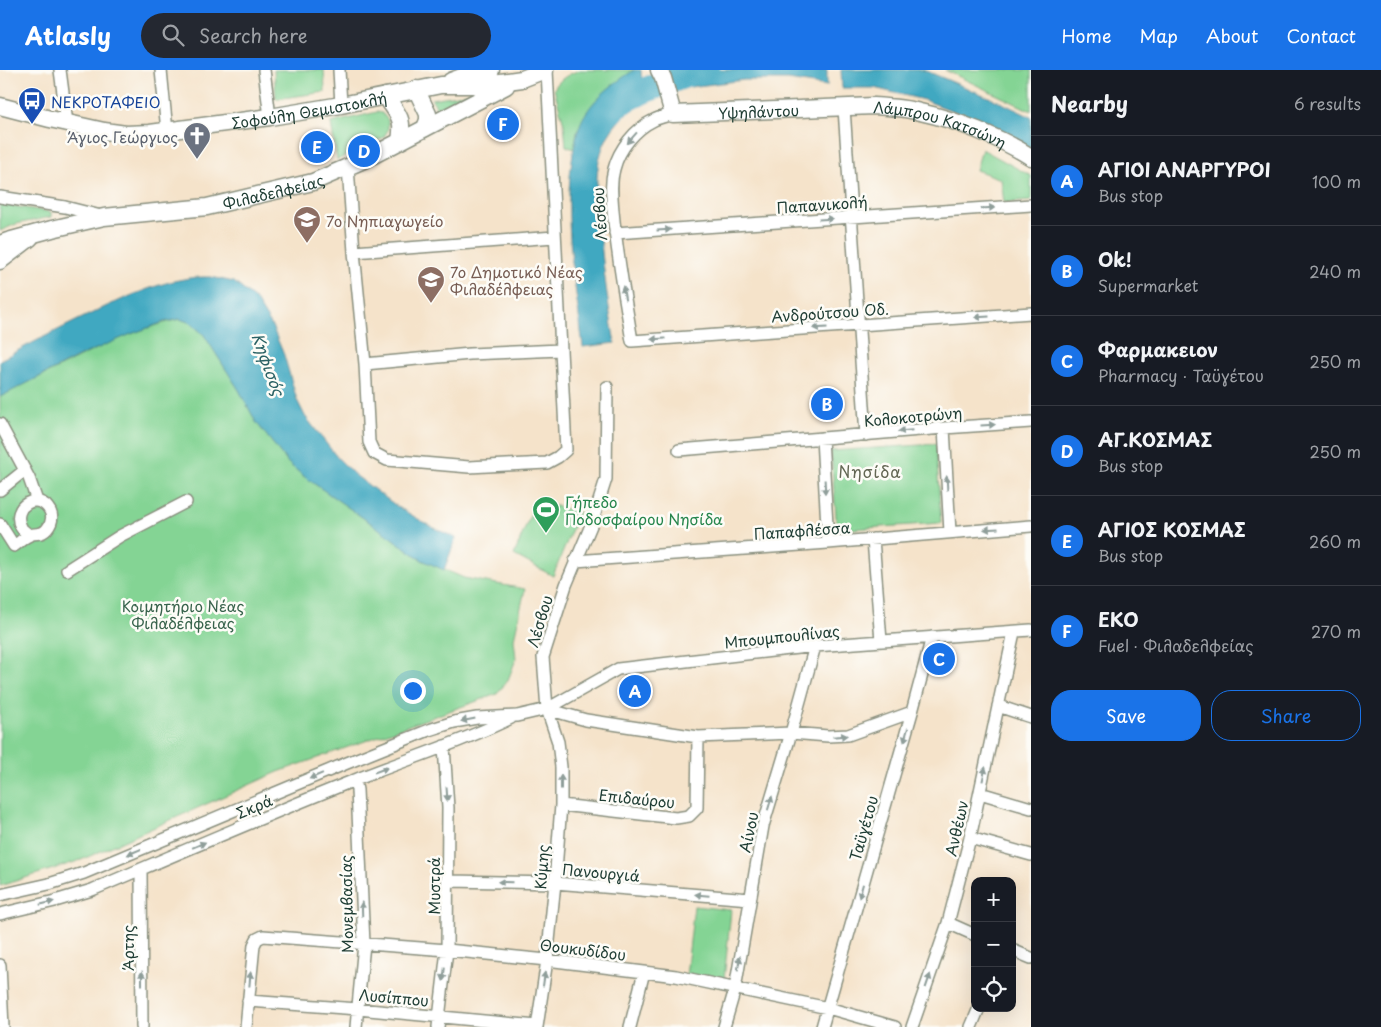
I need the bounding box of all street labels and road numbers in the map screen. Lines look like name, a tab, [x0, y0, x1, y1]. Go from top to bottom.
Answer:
street label: Σοφούλη Θεμιστοκλή	[230, 85, 389, 134]
street label: Λάμπρου Κατσώνη	[873, 94, 1011, 153]
street label: Υψηλάντου	[718, 97, 800, 124]
street label: Φιλαδελφείας	[220, 167, 328, 214]
street label: Λέσβου	[586, 187, 612, 241]
street label: Παπανικολή	[776, 189, 868, 219]
street label: Ανδρούτσου Οδ.	[770, 296, 890, 328]
street label: Κολοκοτρώνη	[863, 400, 963, 432]
street label: Παπαφλέσσα	[753, 515, 851, 545]
street label: Λέσβου	[520, 592, 558, 650]
street label: Μπουμπουλίνας	[723, 618, 841, 653]
street label: Επιδαύρου	[598, 783, 676, 813]
street label: Σκρά	[232, 788, 276, 824]
street label: Ταϋγέτου	[843, 793, 883, 863]
street label: Ανθέων	[938, 798, 974, 858]
street label: Αίνου	[732, 809, 764, 855]
street label: Κύμης	[528, 844, 554, 890]
street label: Μονεμβασίας	[334, 855, 358, 953]
street label: Μυστρά	[422, 857, 445, 915]
street label: Πανουργιά	[561, 857, 641, 887]
street label: Άρτης	[116, 925, 139, 971]
street label: Θουκυδίδου	[539, 932, 627, 966]
street label: Λυσίππου	[358, 982, 430, 1012]

